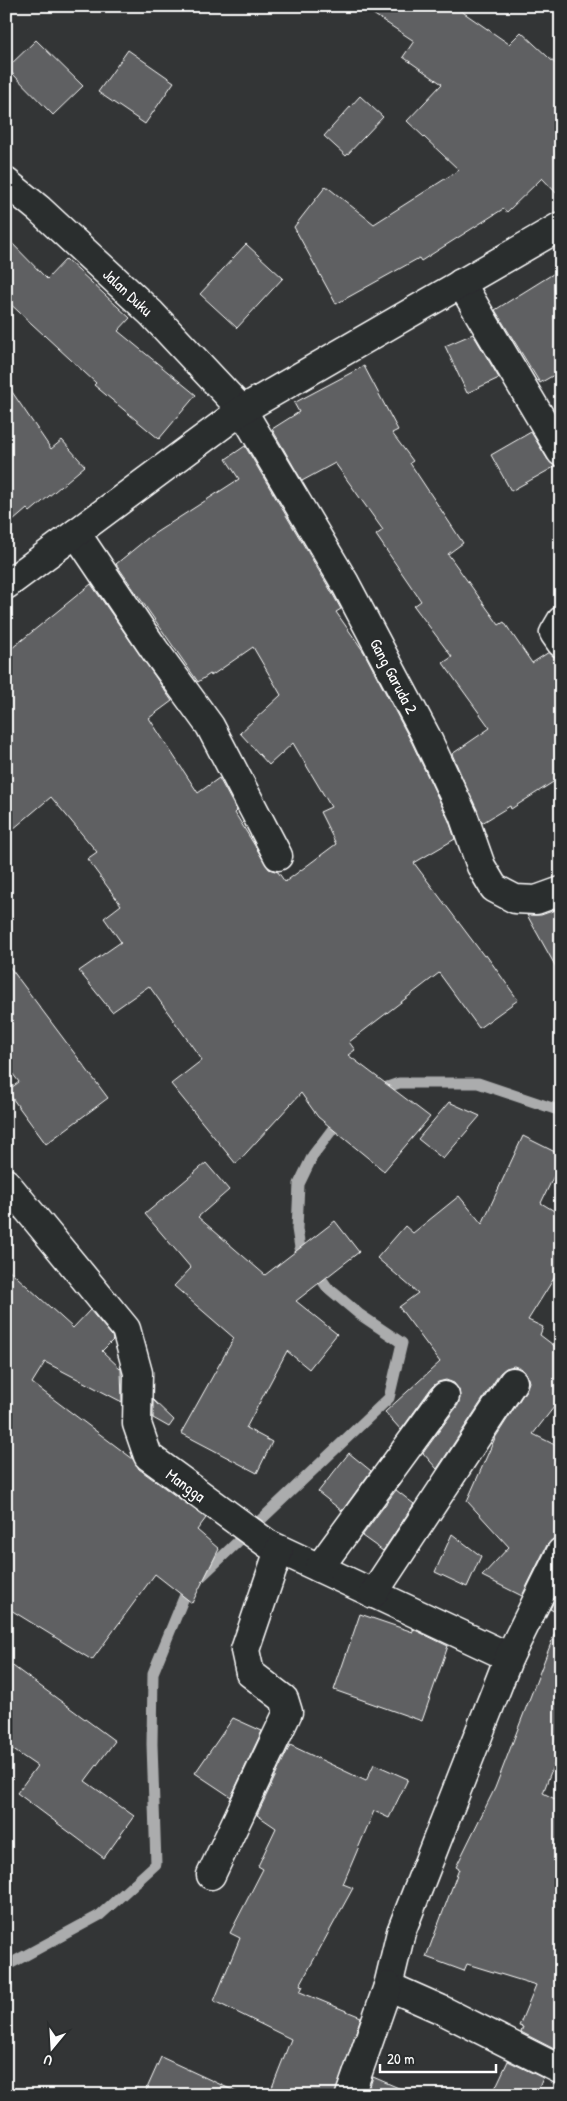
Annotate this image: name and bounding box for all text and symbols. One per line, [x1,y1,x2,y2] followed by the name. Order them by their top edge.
[98,263,158,321] street label: Jalan Duku
[365,635,423,718] street label: Gang Garuda 2
[162,1463,210,1507] street label: Mangga
[28,2024,78,2074] north arrow
[380,2041,496,2073] scale bar
[387,2048,414,2069] text: 20 m
[41,2051,54,2071] text: U

